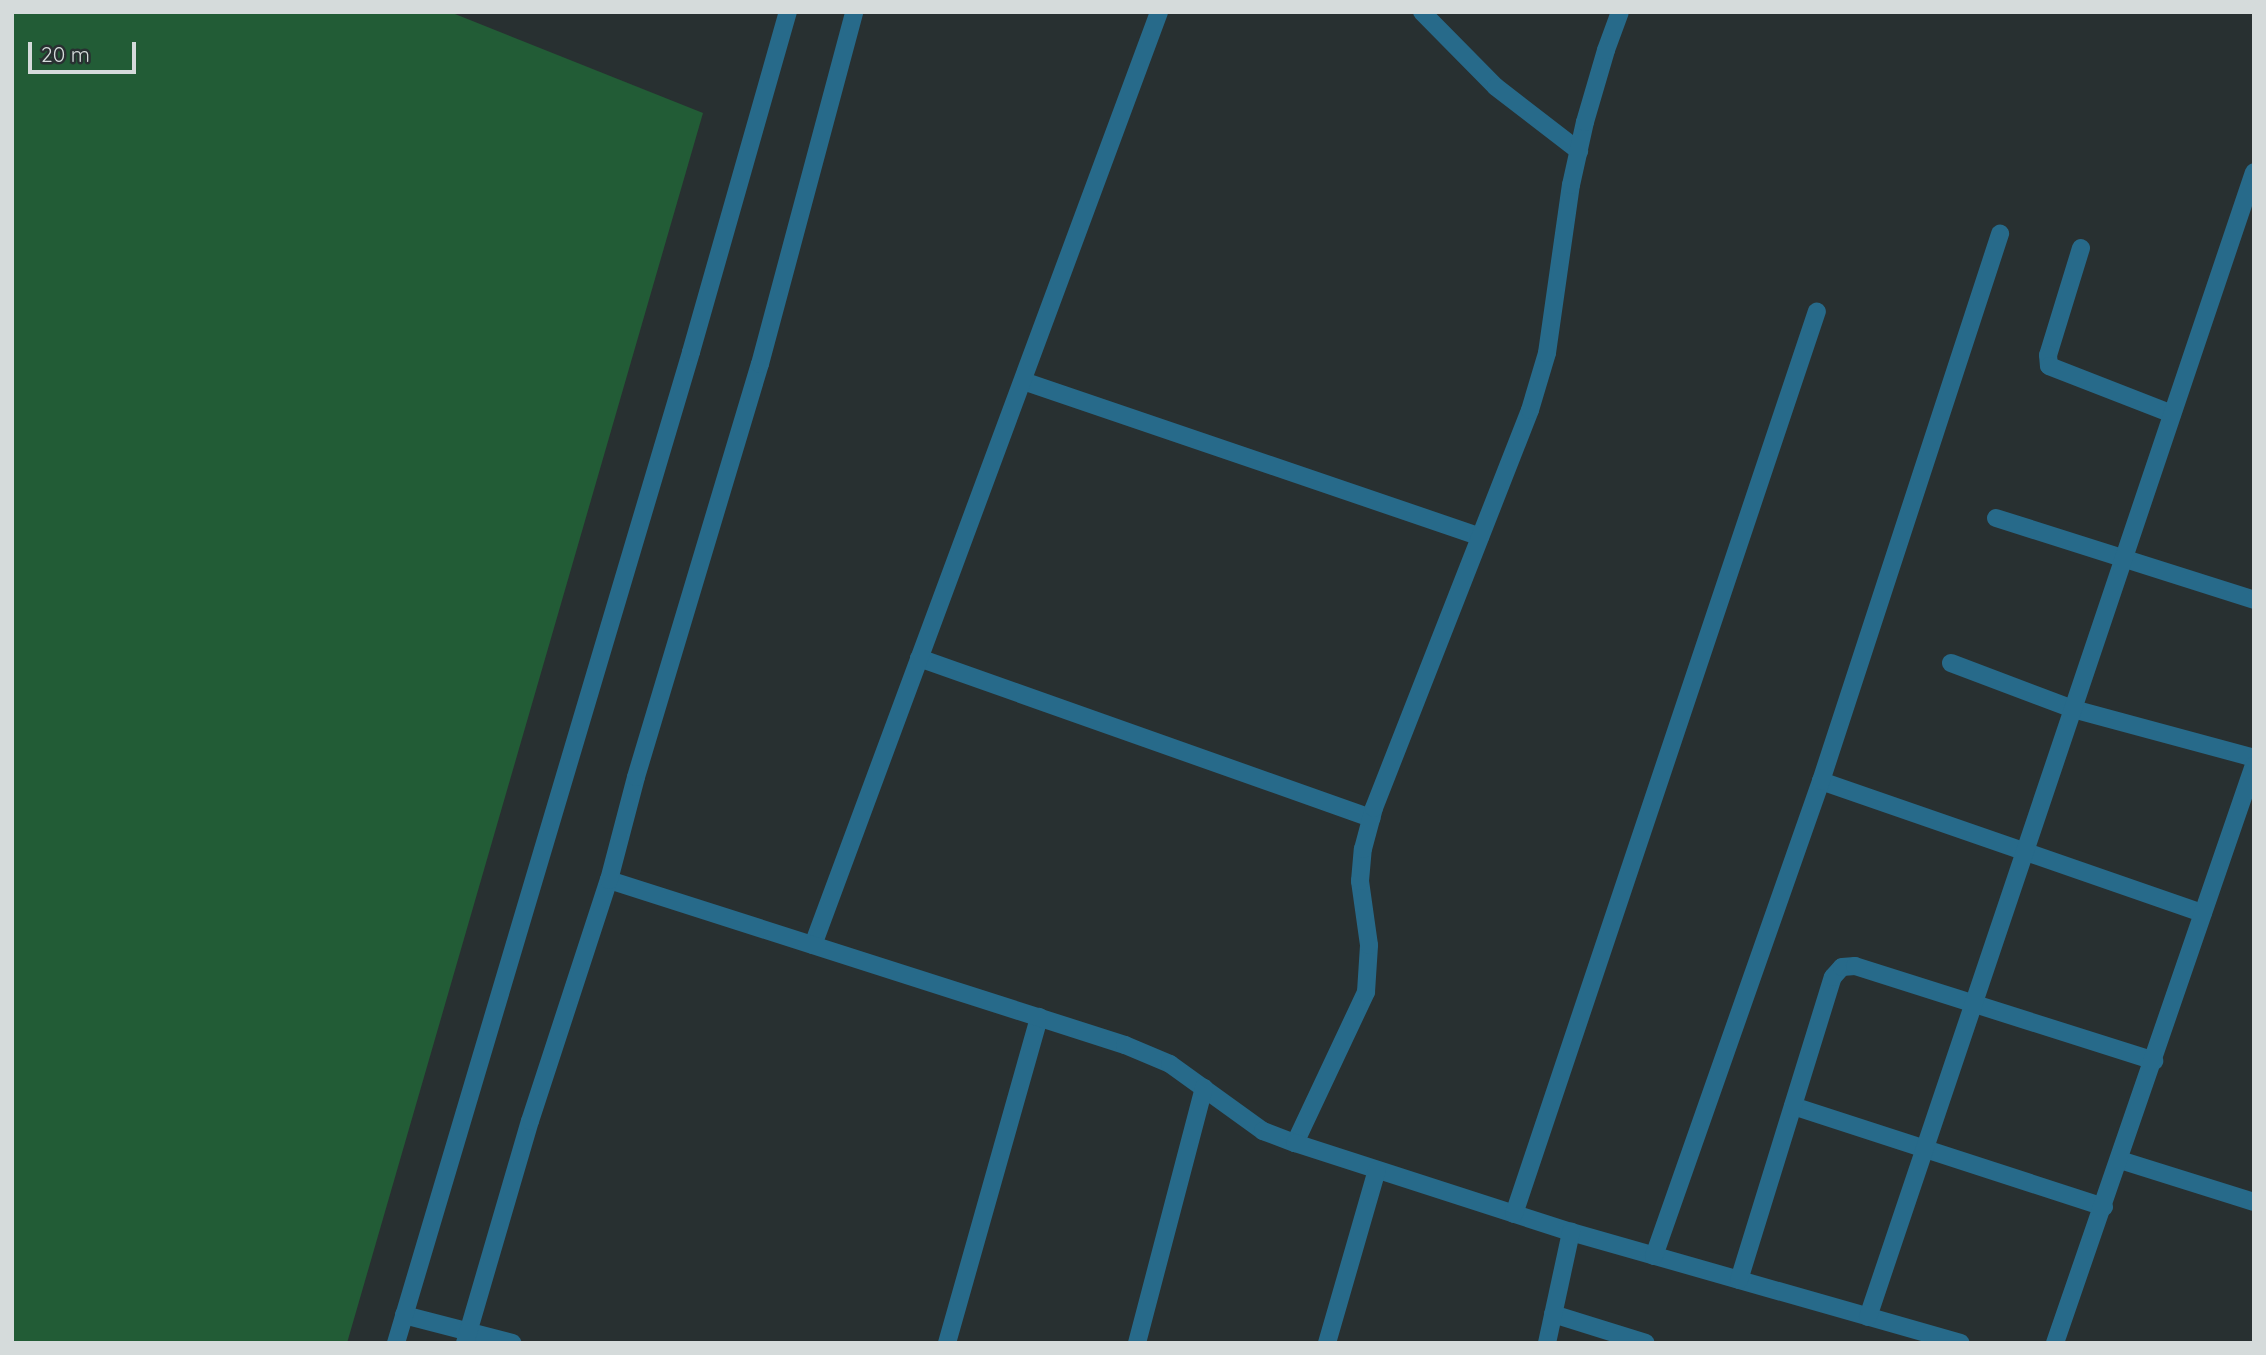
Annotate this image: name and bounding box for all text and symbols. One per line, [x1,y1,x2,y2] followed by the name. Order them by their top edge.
[32,28,140,72] scale bar
[41,41,90,67] text: 20 m

